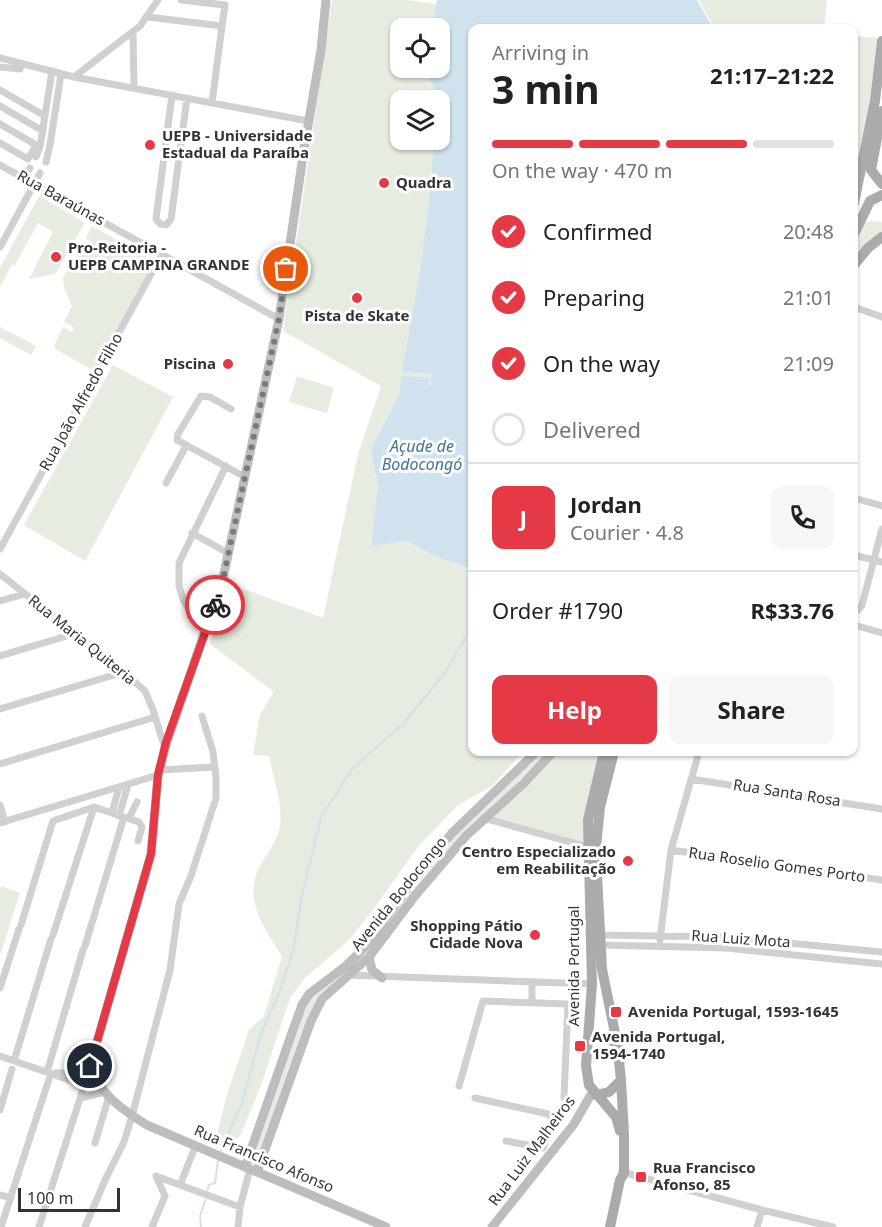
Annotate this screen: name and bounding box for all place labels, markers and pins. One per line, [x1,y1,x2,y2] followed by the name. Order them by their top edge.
[162,125,312,162] place label: UEPB - Universidade Estadual da Paraíba
[143,138,157,152] marker: UEPB - Universidade Estadual da Paraíba
[396,172,451,192] place label: Quadra
[377,176,391,190] marker: Quadra
[68,237,249,274] place label: Pro-Reitoria - UEPB CAMPINA GRANDE
[260,243,311,294] pin
[49,250,63,264] marker: Pro-Reitoria - UEPB CAMPINA GRANDE
[350,291,364,305] marker: Pista de Skate
[304,305,410,325] place label: Pista de Skate
[164,353,216,373] place label: Piscina
[221,357,235,371] marker: Piscina
[462,841,616,878] place label: Centro Especializado em Reabilitação
[621,854,635,868] marker: Centro Especializado em Reabilitação
[410,915,523,952] place label: Shopping Pátio Cidade Nova
[528,928,542,942] marker: Shopping Pátio Cidade Nova
[628,1001,839,1021] place label: Avenida Portugal, 1593-1645
[609,1005,623,1019] marker: Avenida Portugal, 1593-1645
[592,1026,725,1063] place label: Avenida Portugal, 1594-1740
[573,1039,587,1053] marker: Avenida Portugal, 1594-1740
[64,1040,115,1091] pin
[653,1157,756,1194] place label: Rua Francisco Afonso, 85
[634,1170,648,1184] marker: Rua Francisco Afonso, 85

